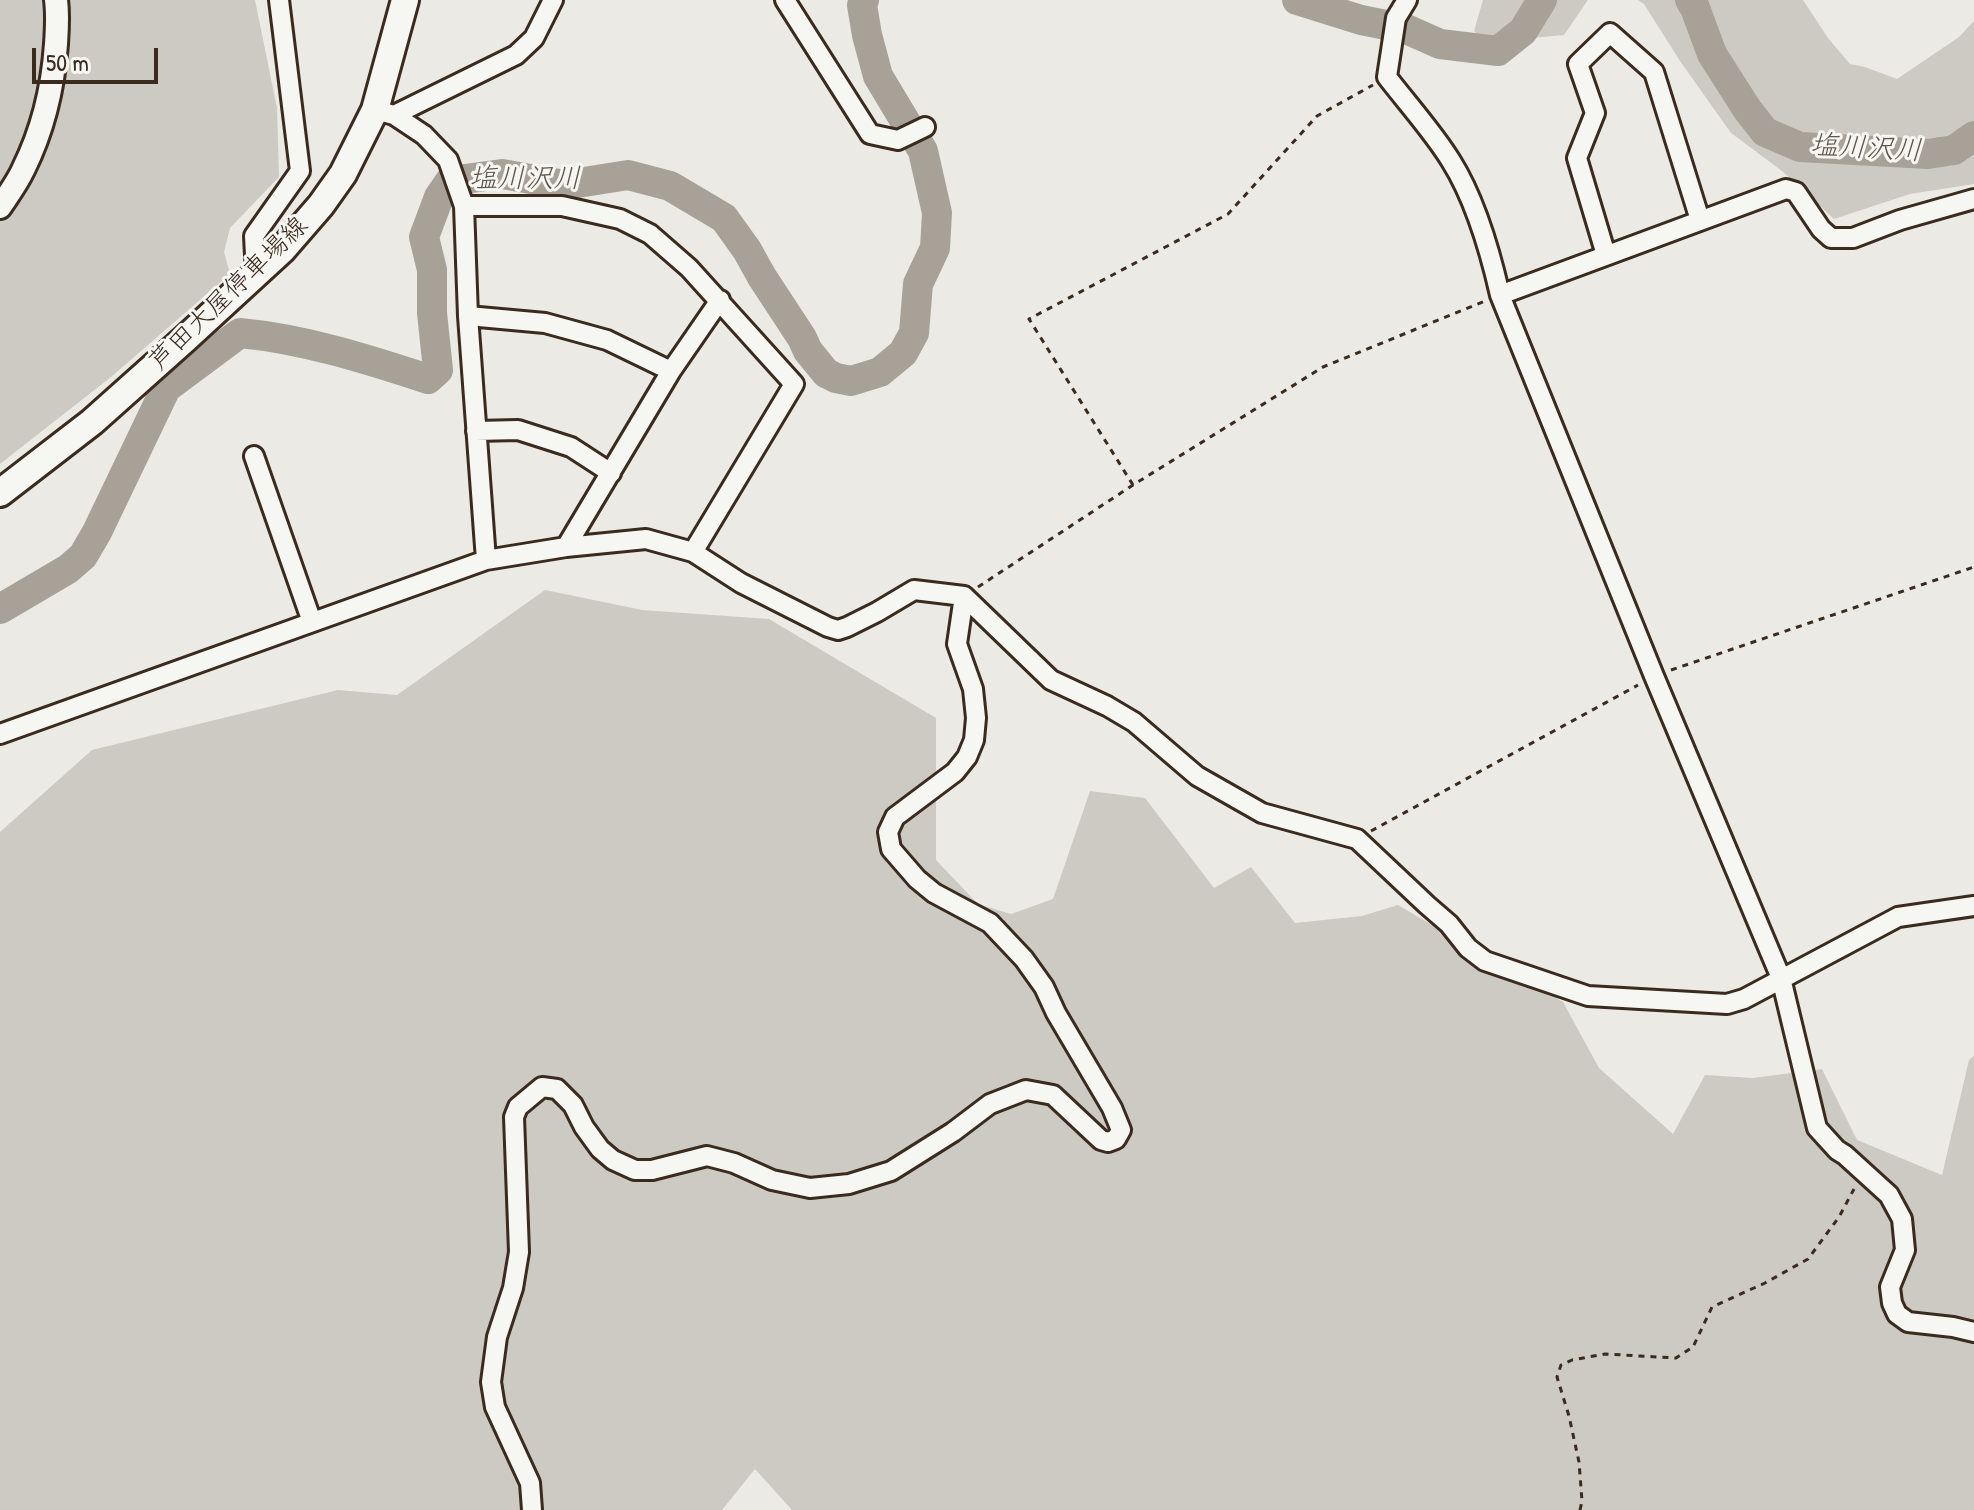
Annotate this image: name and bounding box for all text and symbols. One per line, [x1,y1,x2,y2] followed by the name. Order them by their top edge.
[36,32,162,82] scale bar
[46,46,89,78] text: 50 m
[1809,129,1923,169] water label: 塩川沢川
[469,163,581,197] water label: 塩川沢川
[143,211,315,377] street label: 芦田大屋停車場線

